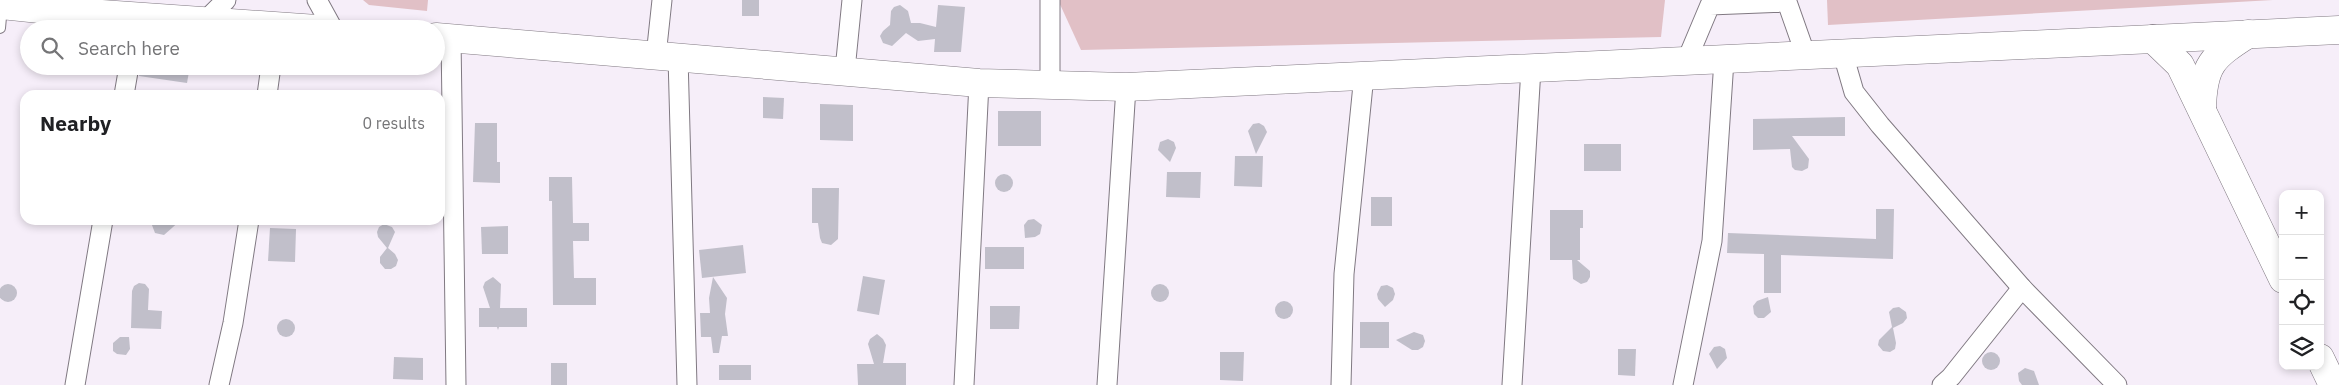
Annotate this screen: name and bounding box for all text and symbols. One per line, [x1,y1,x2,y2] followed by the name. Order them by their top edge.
[20,20,445,75] search box
[38,34,66,62] icon: search
[78,36,180,60] text: Search here
[40,109,111,137] text: Nearby
[362,113,425,133] text: 0 results
[2279,190,2324,370] map controls
[2279,190,2324,235] button: +
[2279,235,2324,280] button: −
[2279,280,2324,325] button: locate
[2279,325,2324,370] button: layers

